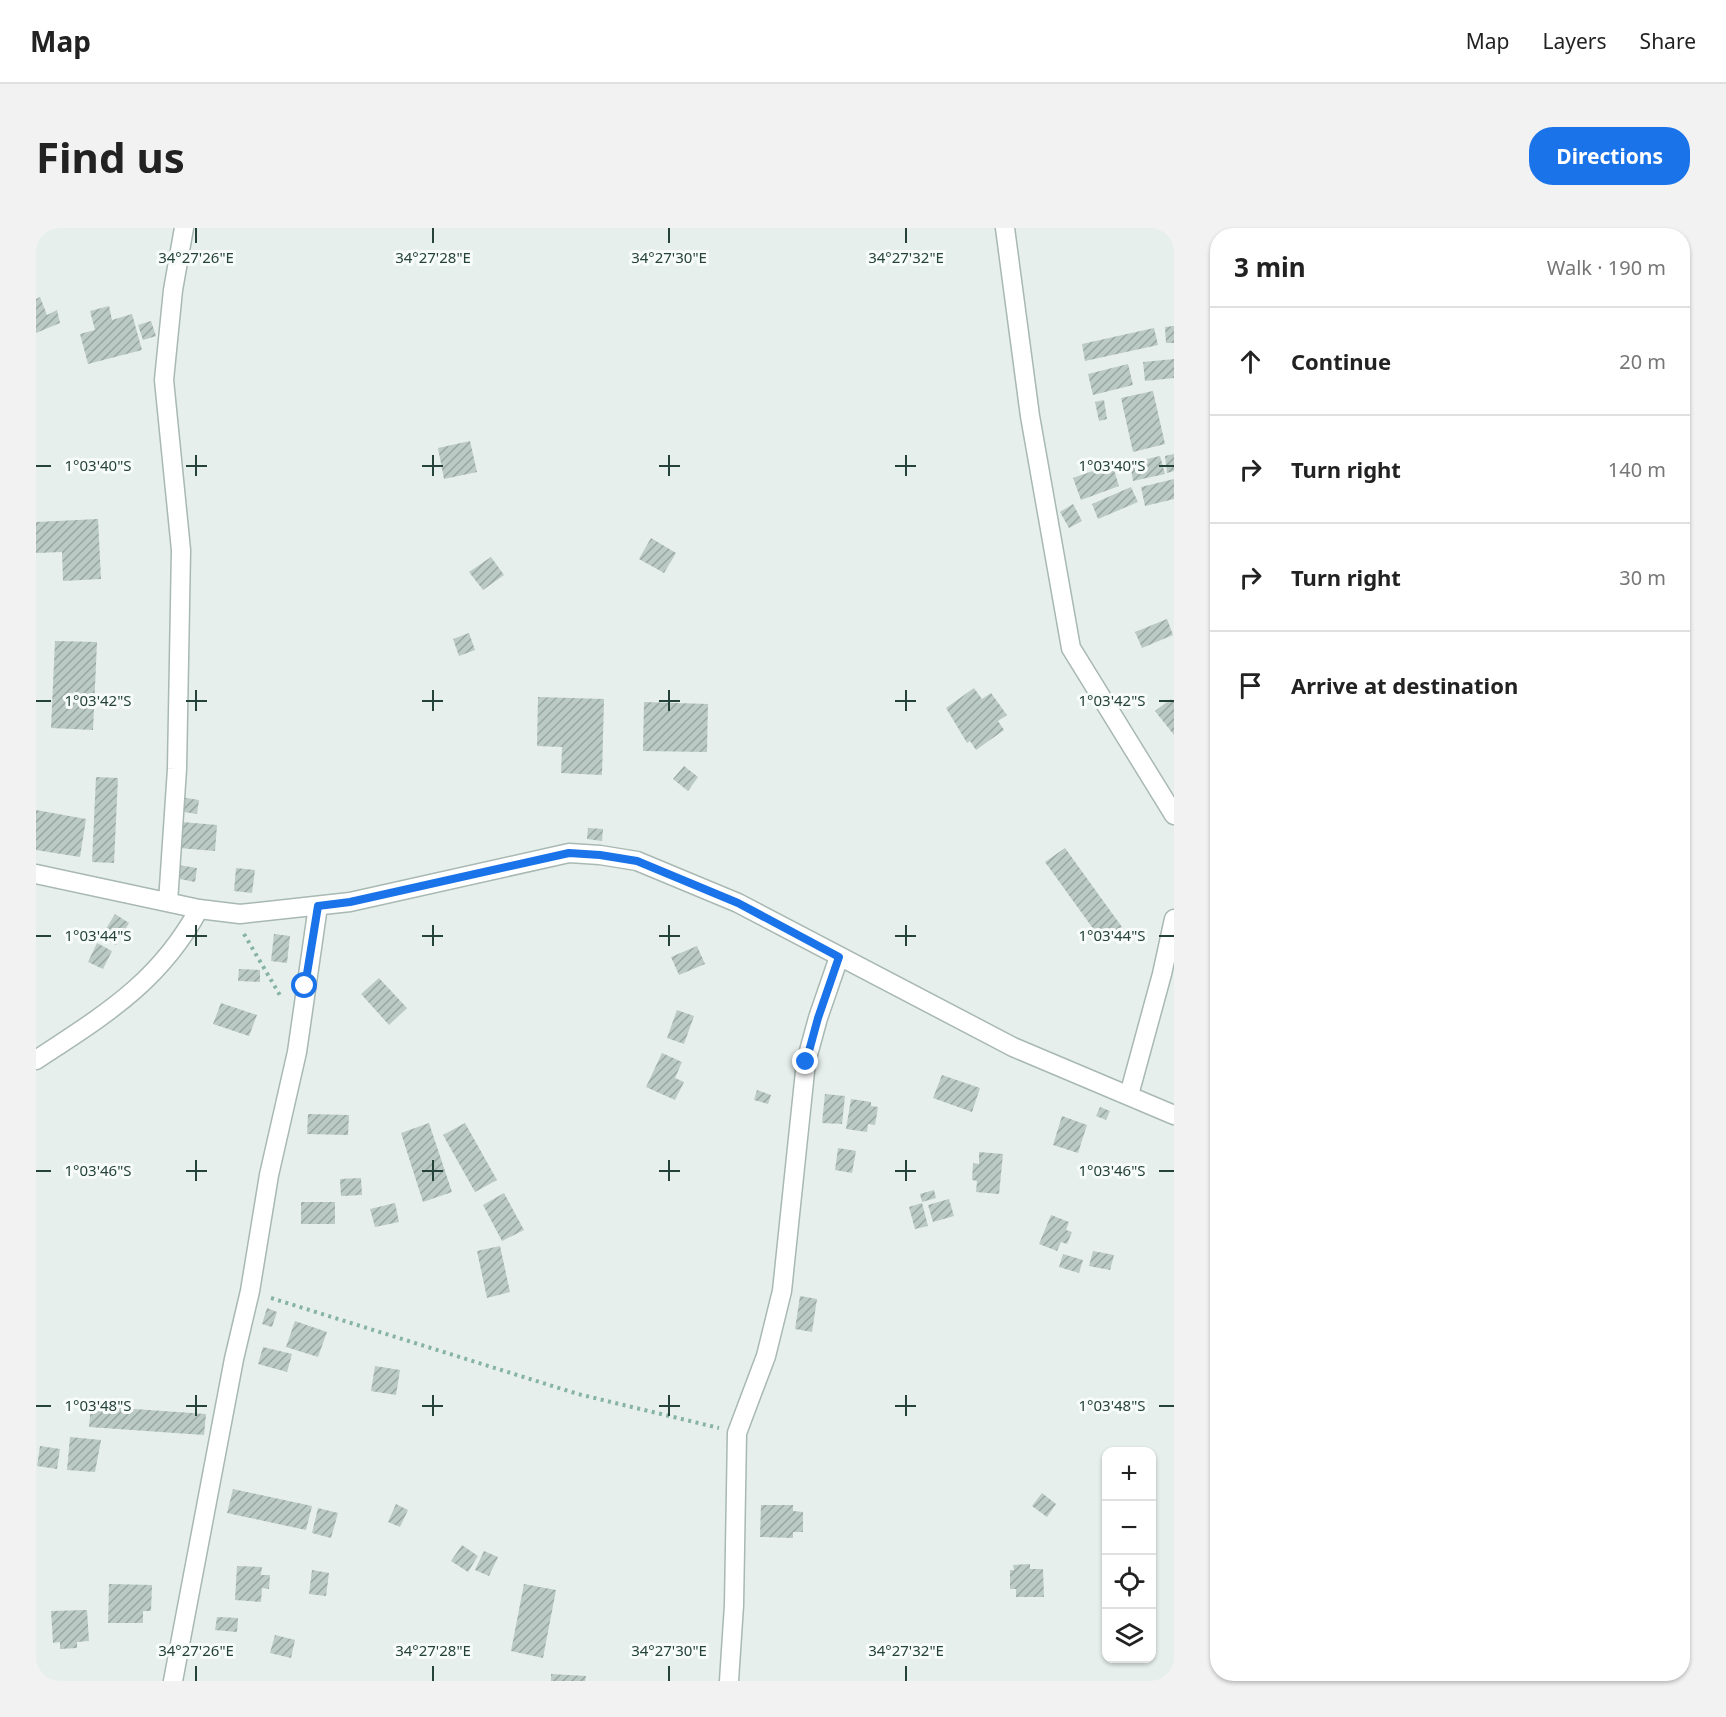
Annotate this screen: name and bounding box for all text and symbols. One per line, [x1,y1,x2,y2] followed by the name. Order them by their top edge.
[30,22,91,60] text: Map
[1466,27,1510,55] text: Map
[1543,27,1607,55] text: Layers
[1640,27,1696,55] text: Share
[1529,127,1690,185] button: Directions
[36,128,185,185] text: Find us
[158,247,234,267] text: 34°27'26"E
[395,247,471,267] text: 34°27'28"E
[631,247,707,267] text: 34°27'30"E
[868,247,944,267] text: 34°27'32"E
[1234,249,1306,285] text: 3 min
[1547,254,1666,281] text: Walk · 190 m
[1234,345,1267,378] icon: ahead
[1291,346,1391,376] text: Continue
[1619,348,1666,375] text: 20 m
[1234,453,1267,486] icon: right
[1291,454,1401,484] text: Turn right
[64,455,132,475] text: 1°03'40"S
[1078,455,1146,475] text: 1°03'40"S
[1608,456,1666,483] text: 140 m
[1234,561,1267,594] icon: right
[1291,562,1401,592] text: Turn right
[1619,564,1666,591] text: 30 m
[1234,669,1267,702] icon: arrive
[1291,670,1518,700] text: Arrive at destination
[64,690,132,710] text: 1°03'42"S
[1078,690,1146,710] text: 1°03'42"S
[64,925,132,945] text: 1°03'44"S
[1078,925,1146,945] text: 1°03'44"S
[291,972,317,998] route start
[792,1048,818,1074] route end
[64,1160,132,1180] text: 1°03'46"S
[1078,1160,1146,1180] text: 1°03'46"S
[64,1395,132,1415] text: 1°03'48"S
[1078,1395,1146,1415] text: 1°03'48"S
[1102,1447,1156,1663] map controls
[1102,1447,1156,1501] button: +
[1102,1501,1156,1555] button: −
[1102,1555,1156,1609] button: locate
[1102,1609,1156,1663] button: layers
[158,1640,234,1660] text: 34°27'26"E
[395,1640,471,1660] text: 34°27'28"E
[631,1640,707,1660] text: 34°27'30"E
[868,1640,944,1660] text: 34°27'32"E

